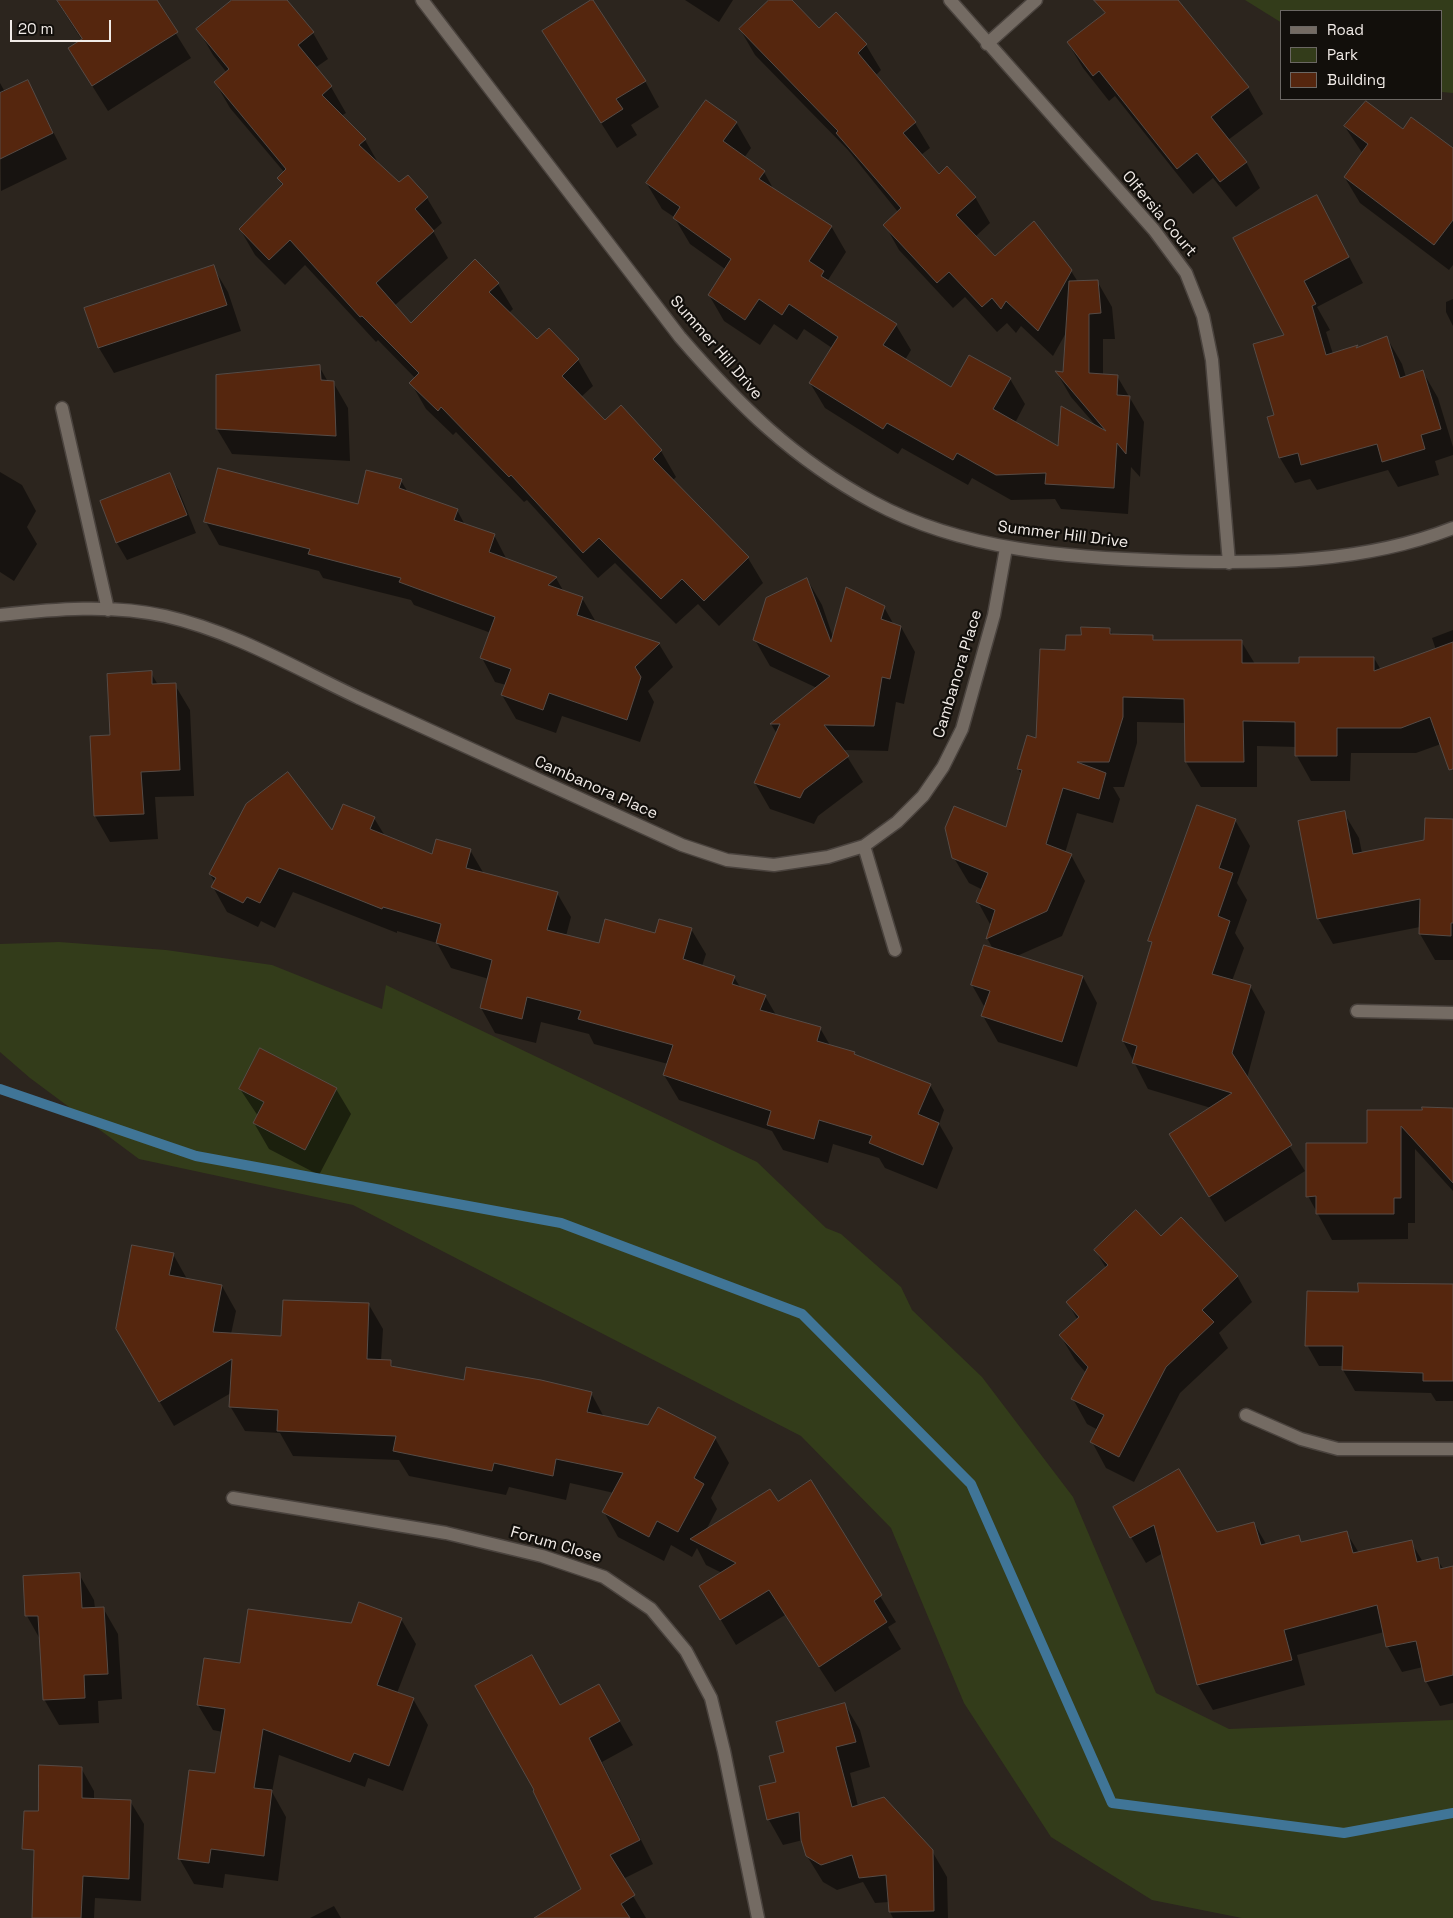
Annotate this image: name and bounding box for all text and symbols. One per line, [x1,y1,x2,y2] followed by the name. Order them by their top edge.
[12,10,114,42] scale bar
[1280,10,1443,100] legend
[18,19,53,38] text: 20 m
[1327,20,1364,39] text: Road
[1327,45,1358,64] text: Park
[1327,70,1386,89] text: Building
[1118,167,1200,261] street label: Olfersia Court
[666,292,766,404] street label: Summer Hill Drive
[997,517,1129,553] street label: Summer Hill Drive
[929,608,987,740] street label: Cambanora Place
[531,752,661,824] street label: Cambanora Place
[508,1523,604,1567] street label: Forum Close

